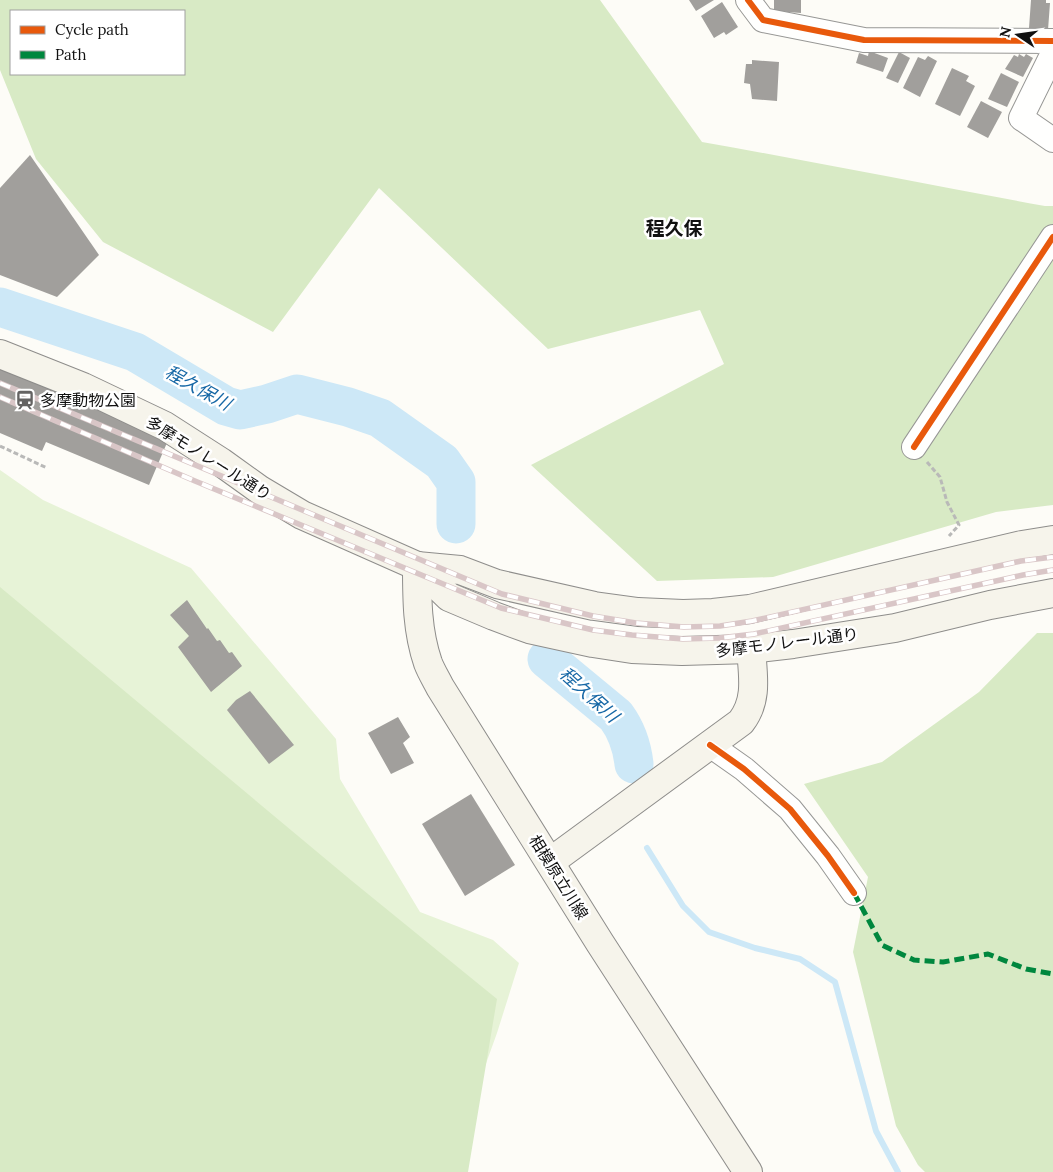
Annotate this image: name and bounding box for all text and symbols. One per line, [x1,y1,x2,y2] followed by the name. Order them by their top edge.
[10,10,185,75] legend
[993,10,1043,60] north arrow
[55,20,129,39] text: Cycle path
[995,25,1015,39] text: N
[55,45,86,64] text: Path
[645,216,703,240] district label: 程久保
[161,360,237,416] water label: 程久保川
[14,389,36,411] station icon: 多摩動物公園
[40,390,136,410] place label: 多摩動物公園
[143,411,275,505] street label: 多摩モノレール通り
[714,623,860,661] street label: 多摩モノレール通り
[555,662,625,729] water label: 程久保川
[525,831,593,923] street label: 相模原立川線

